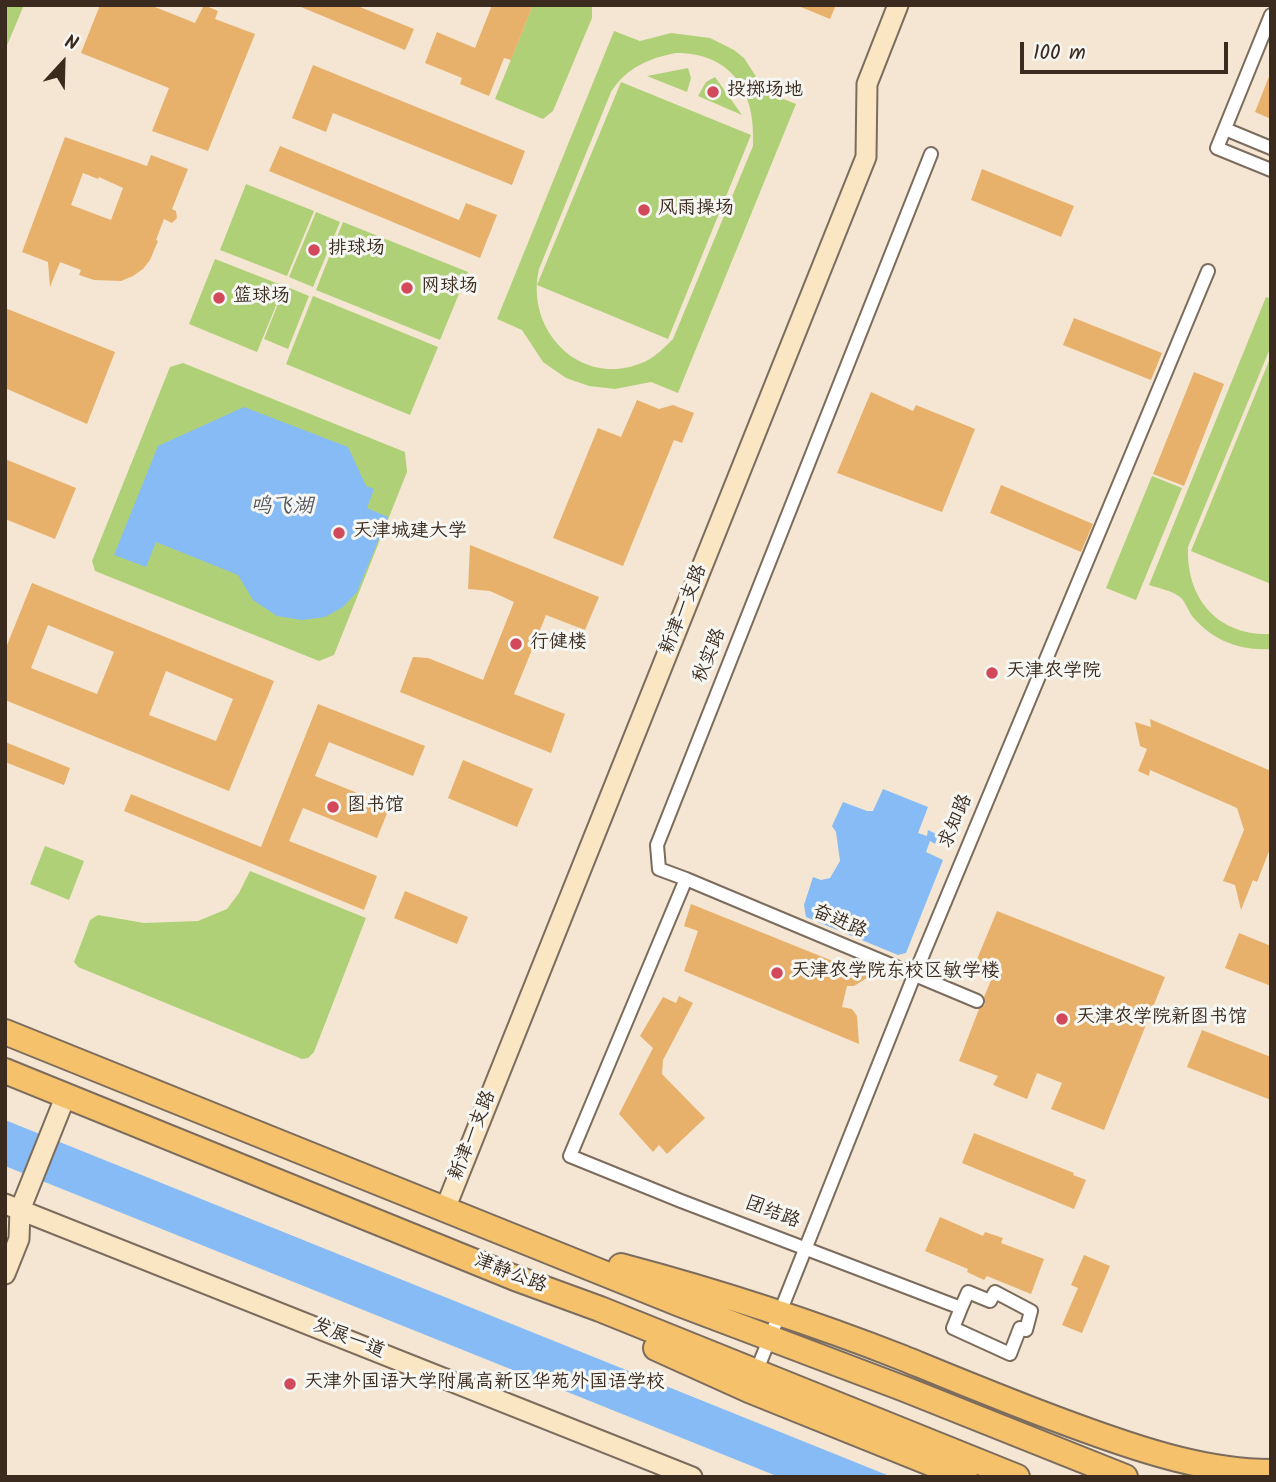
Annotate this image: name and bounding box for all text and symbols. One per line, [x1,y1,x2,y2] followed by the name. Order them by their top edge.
[60,27,82,60] text: N
[28,28,98,98] north arrow
[1024,28,1232,72] scale bar
[1033,37,1086,70] text: 100 m
[727,81,803,103] place label: 投掷场地
[705,84,721,100] marker: 投掷场地
[658,199,734,221] place label: 风雨操场
[636,202,652,218] marker: 风雨操场
[328,239,385,261] place label: 排球场
[306,242,322,258] marker: 排球场
[421,277,478,299] place label: 网球场
[399,280,415,296] marker: 网球场
[233,287,290,309] place label: 篮球场
[211,290,227,306] marker: 篮球场
[251,495,313,521] water label: 鸣飞湖
[353,522,467,544] place label: 天津城建大学
[331,525,347,541] marker: 天津城建大学
[657,562,713,658] street label: 新津一支路
[690,625,732,687] street label: 秋实路
[530,633,587,655] place label: 行健楼
[508,636,524,652] marker: 行健楼
[1006,662,1101,684] place label: 天津农学院
[984,665,1000,681] marker: 天津农学院
[935,791,979,853] street label: 求知路
[347,796,404,818] place label: 图书馆
[325,799,341,815] marker: 图书馆
[808,901,870,945] street label: 奋进路
[791,962,1000,984] place label: 天津农学院东校区敏学楼
[769,965,785,981] marker: 天津农学院东校区敏学楼
[1076,1008,1247,1030] place label: 天津农学院新图书馆
[1054,1011,1070,1027] marker: 天津农学院新图书馆
[446,1088,502,1184] street label: 新津一支路
[741,1193,803,1235] street label: 团结路
[470,1251,550,1299] street label: 津静公路
[308,1315,388,1365] street label: 发展一道
[304,1373,665,1395] place label: 天津外国语大学附属高新区华苑外国语学校
[282,1376,298,1392] marker: 天津外国语大学附属高新区华苑外国语学校

